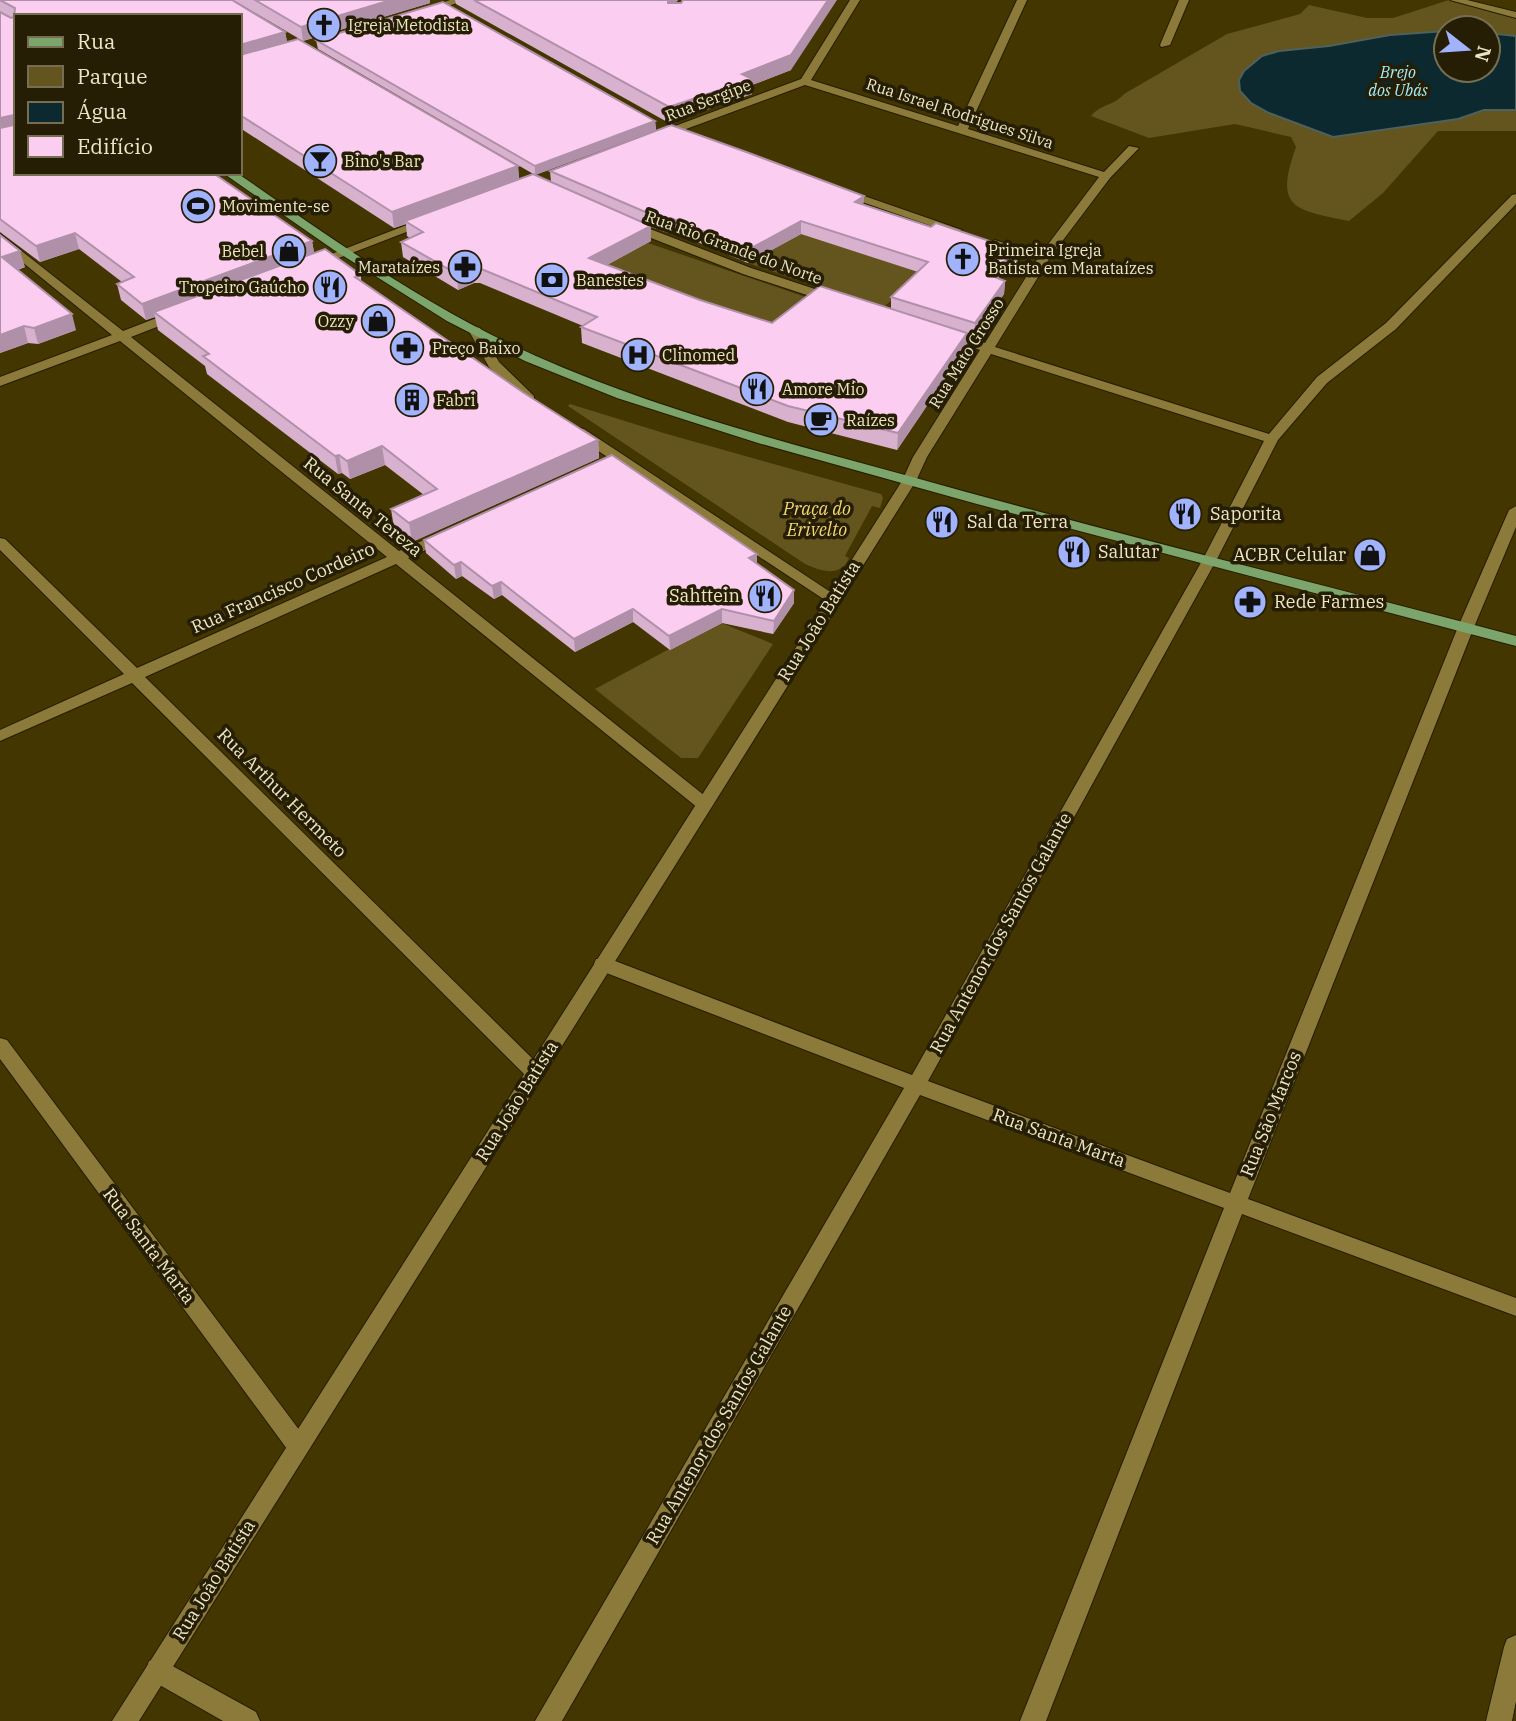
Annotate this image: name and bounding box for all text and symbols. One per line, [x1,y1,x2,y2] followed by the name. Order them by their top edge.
[305,6,343,44] church icon: Igreja Metodista
[14,14,242,175] legend
[1432,14,1502,84] north arrow
[348,15,470,35] place label: Igreja Metodista
[77,27,115,55] text: Rua
[1470,43,1497,65] text: N
[77,62,147,90] text: Parque
[1368,62,1428,100] water label: Brejo dos Ubás
[864,73,1056,153] street label: Rua Israel Rodrigues Silva
[662,74,754,126] street label: Rua Sergipe
[77,97,127,125] text: Água
[77,132,153,160] text: Edifício
[301,142,339,180] bar icon: Bino's Bar
[344,151,421,171] place label: Bino's Bar
[179,187,217,225] sports icon: Movimente-se
[222,196,330,216] place label: Movimente-se
[643,206,825,288] street label: Rua Rio Grande do Norte
[270,232,308,270] shop icon: Bebel
[944,240,982,278] church icon: Primeira Igreja Batista em Marataízes
[988,240,1153,278] place label: Primeira Igreja Batista em Marataízes
[222,241,264,261] place label: Bebel
[446,248,484,286] pharmacy icon: Marataízes
[358,257,440,277] place label: Marataízes
[533,261,571,299] bank icon: Banestes
[311,268,349,306] restaurant icon: Tropeiro Gaúcho
[576,270,644,290] place label: Banestes
[179,277,306,297] place label: Tropeiro Gaúcho
[924,294,1008,412] street label: Rua Mato Grosso
[359,302,397,340] shop icon: Ozzy
[318,311,354,331] place label: Ozzy
[388,329,426,367] pharmacy icon: Preço Baixo
[619,336,657,374] hospital icon: Clinomed
[432,338,521,358] place label: Preço Baixo
[662,345,735,365] place label: Clinomed
[738,370,776,408] restaurant icon: Amore Mio
[782,379,865,399] place label: Amore Mio
[393,381,431,419] building icon: Fabri
[436,390,476,410] place label: Fabri
[802,401,840,439] cafe icon: Raízes
[846,410,895,430] place label: Raízes
[299,452,428,562] street label: Rua Santa Tereza
[1166,495,1204,533] restaurant icon: Saporita
[782,497,851,541] park label: Praça do Erivelto
[1210,502,1282,525] place label: Saporita
[923,503,961,541] restaurant icon: Sal da Terra
[967,510,1068,533] place label: Sal da Terra
[1055,533,1093,571] restaurant icon: Salutar
[1351,536,1389,574] shop icon: ACBR Celular
[187,537,378,638] street label: Rua Francisco Cordeiro
[1098,540,1159,563] place label: Salutar
[1233,543,1346,566] place label: ACBR Celular
[772,556,865,685] street label: Rua João Batista
[746,577,784,615] restaurant icon: Sahttein
[1231,583,1269,621] pharmacy icon: Rede Farmes
[669,584,740,607] place label: Sahttein
[1274,590,1384,613] place label: Rede Farmes
[213,723,352,862] street label: Rua Arthur Hermeto
[925,808,1077,1057] street label: Rua Antenor dos Santos Galante
[470,1036,563,1165] street label: Rua João Batista
[1235,1048,1306,1180] street label: Rua São Marcos
[990,1103,1129,1172] street label: Rua Santa Marta
[98,1183,201,1308] street label: Rua Santa Marta
[641,1301,797,1548] street label: Rua Antenor dos Santos Galante
[167,1515,260,1644] street label: Rua João Batista

